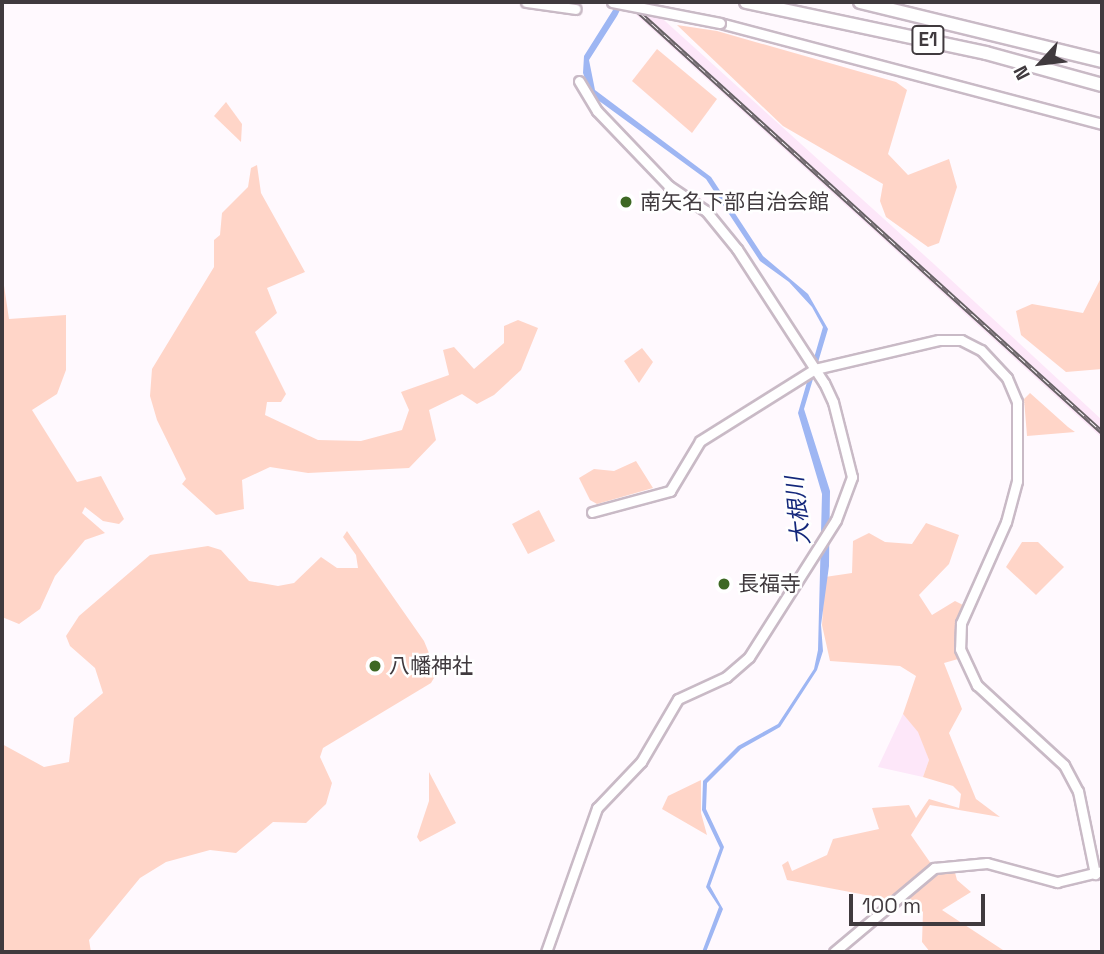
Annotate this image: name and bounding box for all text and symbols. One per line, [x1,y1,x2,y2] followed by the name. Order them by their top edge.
[911,24,946,56] road number: E1
[1006,28,1076,98] north arrow
[1008,61,1036,84] text: N
[640,189,829,215] place label: 南矢名下部自治会館
[618,194,634,210] marker: 南矢名下部自治会館
[781,475,815,547] water label: 大根川
[738,571,801,597] place label: 長福寺
[716,576,732,592] marker: 長福寺
[389,653,473,679] place label: 八幡神社
[367,658,383,674] marker: 八幡神社
[852,880,988,924] scale bar
[862,892,921,919] text: 100 m

